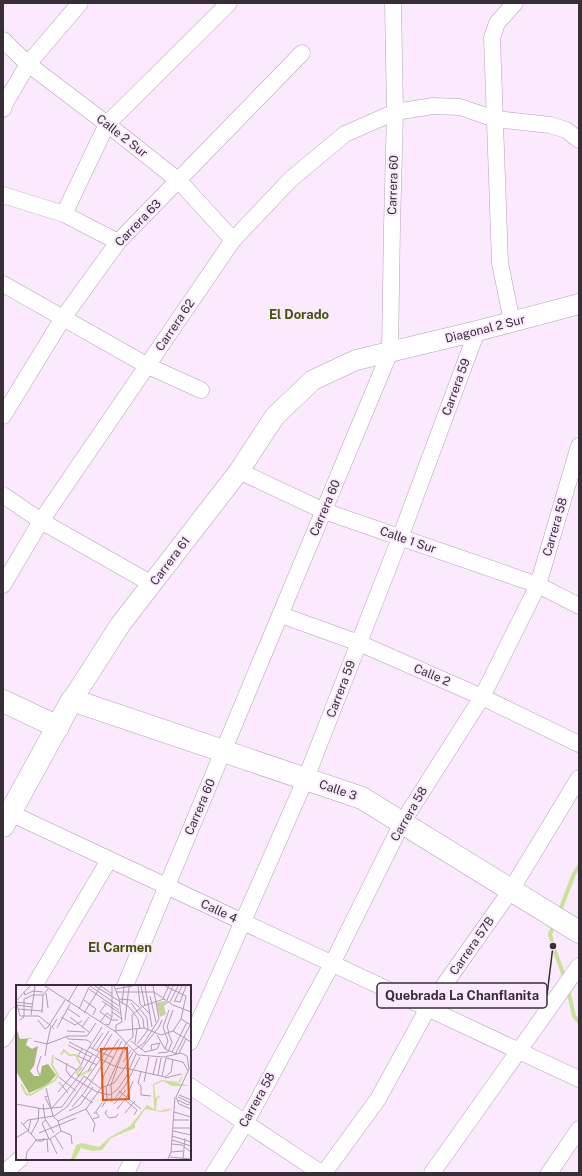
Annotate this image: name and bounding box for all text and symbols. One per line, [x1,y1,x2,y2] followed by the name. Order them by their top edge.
[94,112,151,161] street label: Calle 2 Sur
[385,155,401,215] street label: Carrera 60
[112,197,164,249] street label: Carrera 63
[153,296,197,354] street label: Carrera 62
[269,307,329,322] district label: El Dorado
[444,312,527,346] street label: Diagonal 2 Sur
[439,356,473,418] street label: Carrera 59
[307,478,343,538] street label: Carrera 60
[540,496,570,558] street label: Carrera 58
[378,524,438,556] street label: Calle 1 Sur
[147,534,193,588] street label: Carrera 61
[324,658,358,720] street label: Carrera 59
[412,661,452,689] street label: Calle 2
[182,777,218,837] street label: Carrera 60
[317,777,359,803] street label: Calle 3
[388,784,430,844] street label: Carrera 58
[198,896,240,926] street label: Calle 4
[447,914,497,978] street label: Carrera 57B
[88,940,152,955] district label: El Carmen
[377,983,547,1008] callout: Quebrada La Chanflanita
[16,985,191,1160] inset map
[385,988,539,1003] text: Quebrada La Chanflanita
[236,1070,278,1130] street label: Carrera 58

